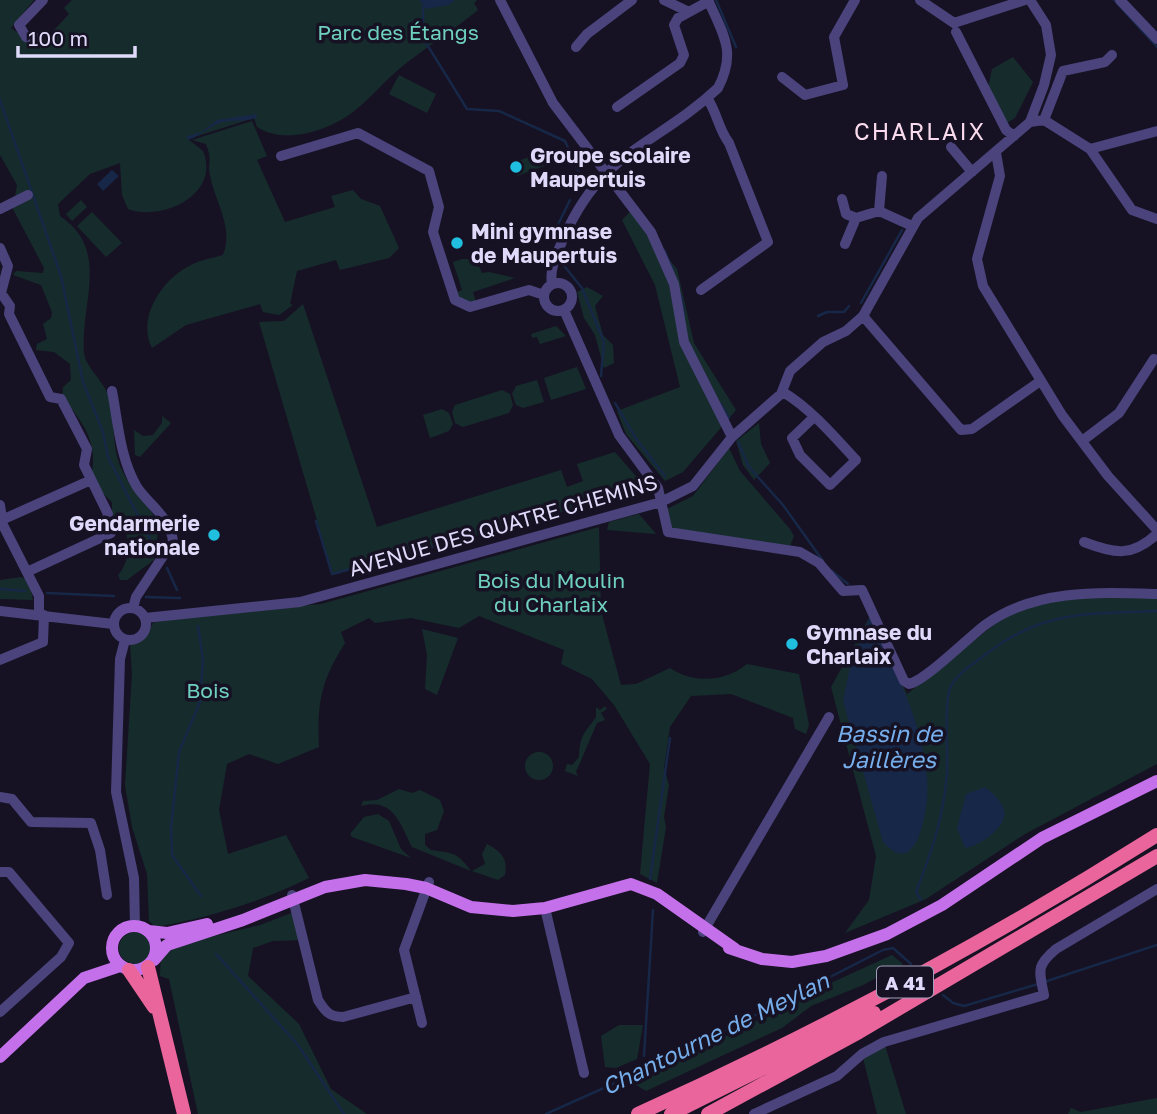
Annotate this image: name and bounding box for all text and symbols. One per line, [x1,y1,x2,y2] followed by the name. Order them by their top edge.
[18,14,135,58] scale bar
[317,19,479,45] park label: Parc des Étangs
[28,25,88,51] text: 100 m
[854,117,986,145] district label: CHARLAIX
[530,142,691,192] place label: Groupe scolaire Maupertuis
[508,159,524,175] marker: Groupe scolaire Maupertuis
[471,218,617,268] place label: Mini gymnase de Maupertuis
[449,235,465,251] marker: Mini gymnase de Maupertuis
[346,468,660,582] street label: AVENUE DES QUATRE CHEMINS
[69,510,200,560] place label: Gendarmerie nationale
[206,527,222,543] marker: Gendarmerie nationale
[477,567,625,617] park label: Bois du Moulin du Charlaix
[806,619,932,669] place label: Gymnase du Charlaix
[784,636,800,652] marker: Gymnase du Charlaix
[186,677,230,703] park label: Bois
[836,719,944,773] water label: Bassin de Jaillères
[597,965,834,1100] water label: Chantourne de Meylan
[877,966,933,998] road number: A 41

